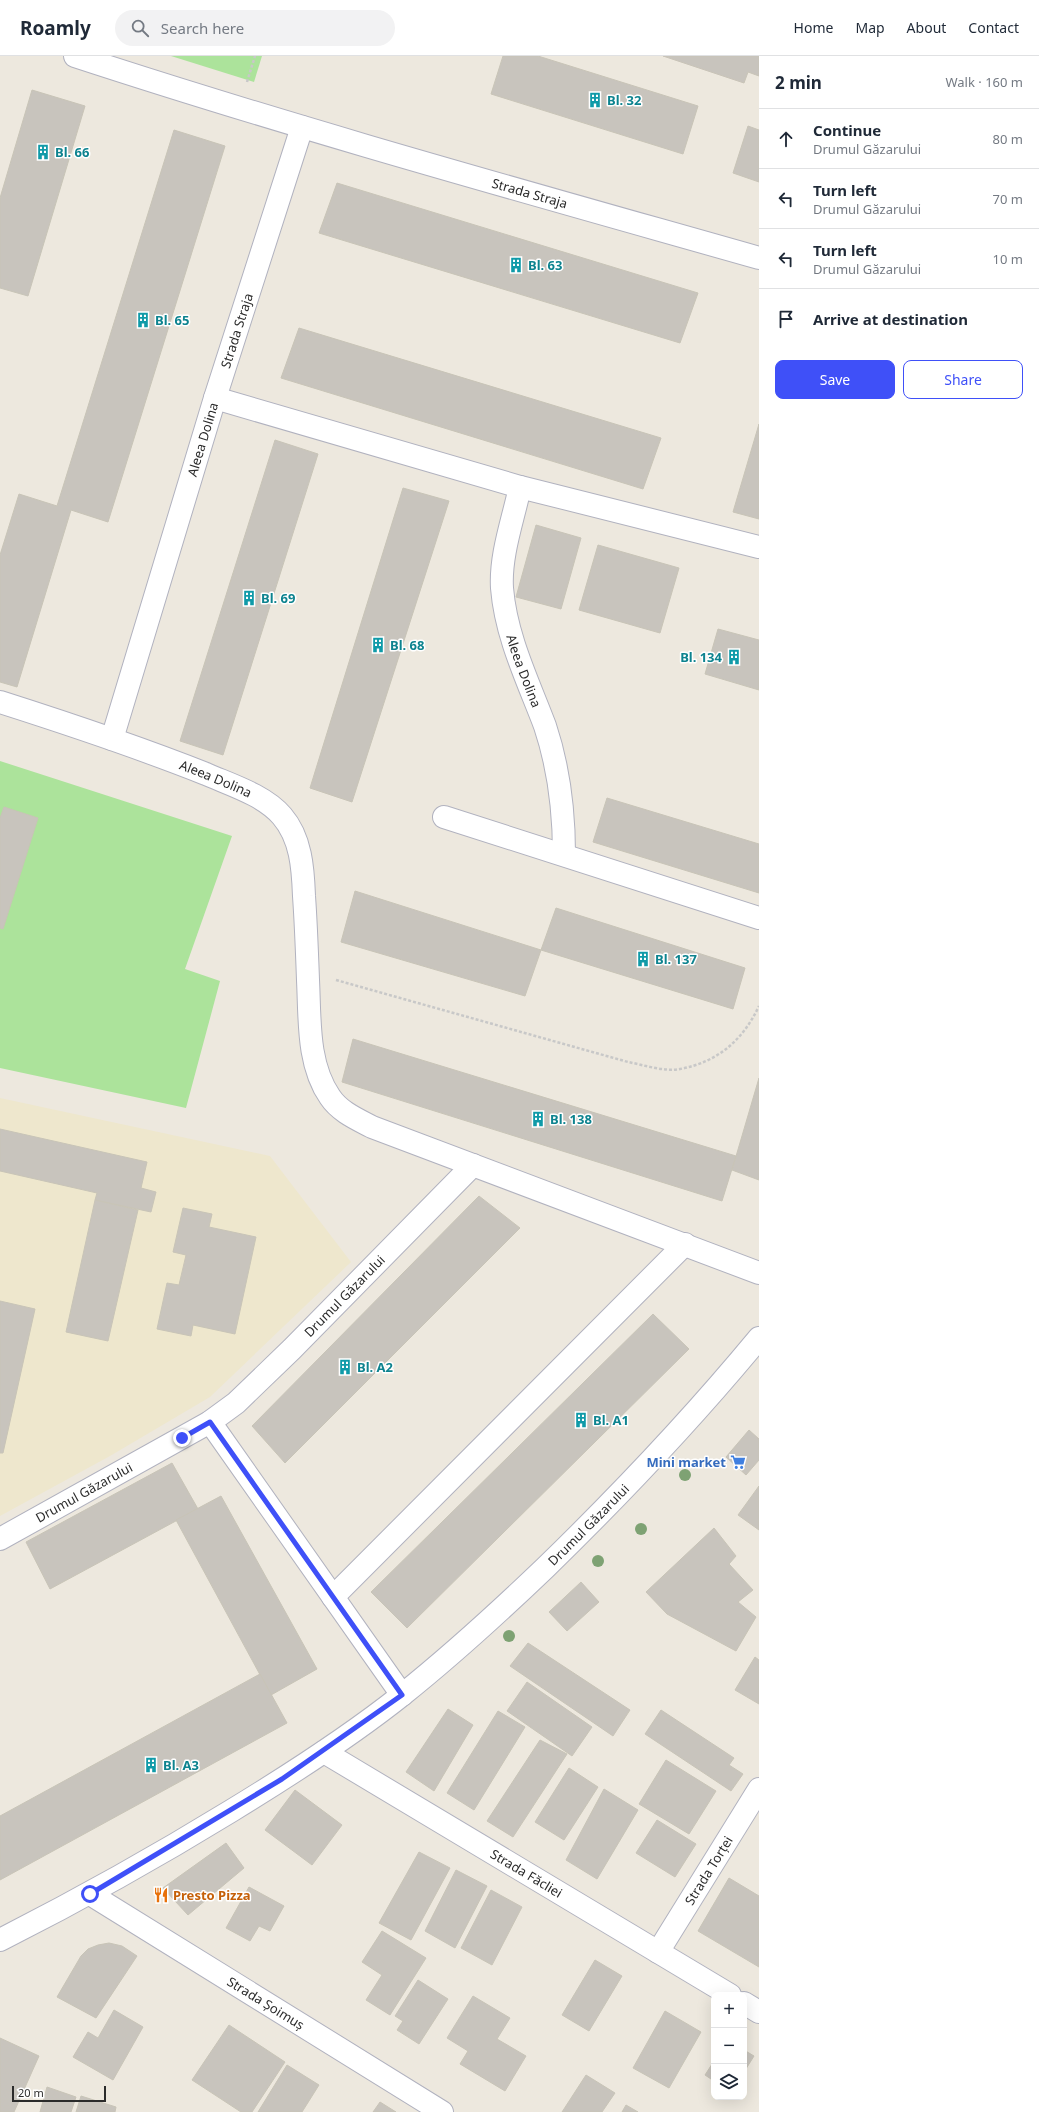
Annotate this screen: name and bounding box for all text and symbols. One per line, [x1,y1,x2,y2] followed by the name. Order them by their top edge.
[115,10,395,46] search box
[20,15,91,41] text: Roamly
[129,17,151,39] icon: search
[161,18,244,38] text: Search here
[794,18,833,37] text: Home
[855,18,885,37] text: Map
[907,18,946,37] text: About
[968,18,1019,37] text: Contact
[775,71,822,94] text: 2 min
[945,73,1023,91] text: Walk · 160 m
[586,91,604,109] building icon: Bl. 32
[607,91,641,109] place label: Bl. 32
[813,120,881,140] text: Continue
[775,128,797,150] icon: ahead
[993,130,1023,148] text: 80 m
[813,140,921,158] text: Drumul Găzarului
[34,143,52,161] building icon: Bl. 66
[55,143,89,161] place label: Bl. 66
[490,174,570,212] street label: Strada Straja
[813,180,877,200] text: Turn left
[775,188,797,210] icon: left
[993,190,1023,208] text: 70 m
[813,200,921,218] text: Drumul Găzarului
[813,240,877,260] text: Turn left
[775,248,797,270] icon: left
[993,250,1023,268] text: 10 m
[507,256,525,274] building icon: Bl. 63
[528,256,562,274] place label: Bl. 63
[813,260,921,278] text: Drumul Găzarului
[216,291,257,370] street label: Strada Straja
[775,308,797,330] icon: arrive
[813,309,968,329] text: Arrive at destination
[134,311,152,329] building icon: Bl. 65
[155,311,189,329] place label: Bl. 65
[775,360,895,399] button: Save
[903,360,1023,399] button: Share
[183,400,222,479] street label: Aleea Dolina
[240,589,258,607] building icon: Bl. 69
[261,589,295,607] place label: Bl. 69
[502,632,546,710] street label: Aleea Dolina
[369,636,387,654] building icon: Bl. 68
[390,636,424,654] place label: Bl. 68
[680,648,723,666] place label: Bl. 134
[725,648,743,666] building icon: Bl. 134
[177,756,255,801] street label: Aleea Dolina
[634,950,652,968] building icon: Bl. 137
[655,950,697,968] place label: Bl. 137
[529,1110,547,1128] building icon: Bl. 138
[550,1110,592,1128] place label: Bl. 138
[300,1251,389,1341] street label: Drumul Găzarului
[336,1358,354,1376] building icon: Bl. A2
[357,1358,393,1376] place label: Bl. A2
[572,1411,590,1429] building icon: Bl. A1
[593,1411,629,1429] place label: Bl. A1
[173,1429,191,1447] route end
[646,1453,726,1471] place label: Mini market
[729,1453,747,1471] supermarket icon: Mini market
[32,1458,136,1526] street label: Drumul Găzarului
[544,1480,633,1569] street label: Drumul Găzarului
[142,1756,160,1774] building icon: Bl. A3
[163,1756,199,1774] place label: Bl. A3
[680,1833,737,1908] street label: Strada Torței
[487,1845,566,1902] street label: Strada Făcliei
[81,1885,99,1903] route start
[152,1886,170,1904] restaurant icon: Presto Pizza
[173,1886,251,1904] place label: Presto Pizza
[224,1972,308,2034] street label: Strada Șoimuș
[711,1992,747,2100] map controls
[711,1992,747,2028] button: +
[711,2028,747,2064] button: −
[711,2064,747,2100] button: layers
[12,2084,106,2103] scale bar
[18,2085,44,2100] text: 20 m

